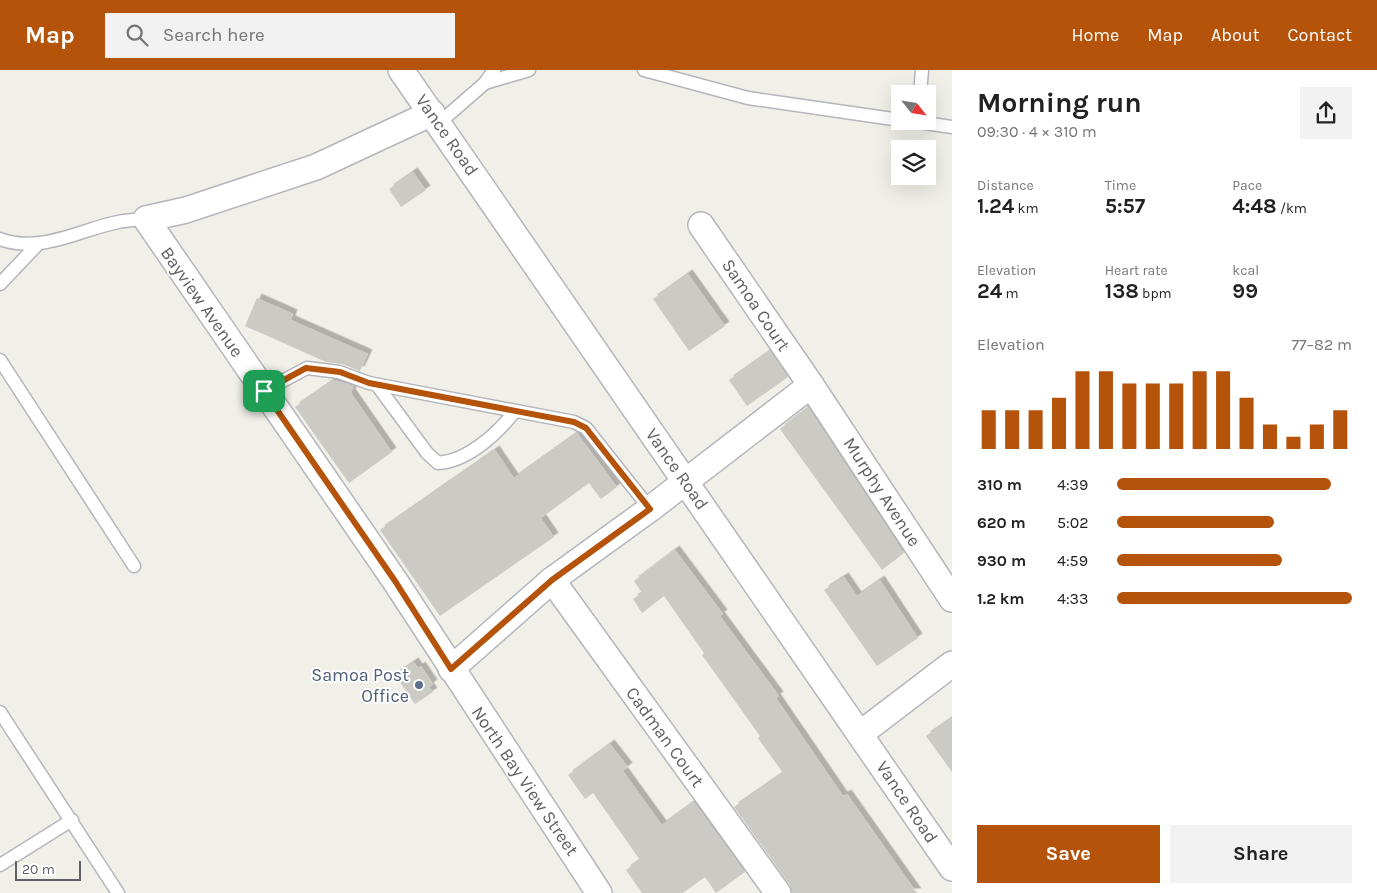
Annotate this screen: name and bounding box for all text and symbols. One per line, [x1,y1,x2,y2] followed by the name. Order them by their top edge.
[105,13,455,58] search box
[25,21,75,49] text: Map
[123,21,151,49] icon: search
[163,24,265,46] text: Search here
[1071,24,1119,46] text: Home
[1147,24,1183,46] text: Map
[1211,24,1260,46] text: About
[1288,24,1352,46] text: Contact
[891,85,936,130] north arrow
[891,85,936,185] map controls
[977,86,1142,119] text: Morning run
[1300,87,1352,139] button: share
[411,90,483,180] street label: Vance Road
[977,122,1097,141] text: 09:30 · 4 × 310 m
[891,140,936,185] button: layers
[977,177,1034,194] text: Distance
[1105,177,1136,194] text: Time
[1232,177,1262,194] text: Pace
[977,194,1014,218] text: 1.24
[1105,194,1145,218] text: 5:57
[1232,194,1277,218] text: 4:48
[1014,200,1039,217] text: km
[1277,200,1307,217] text: /km
[156,243,248,361] street label: Bayview Avenue
[717,255,795,356] street label: Samoa Court
[977,262,1036,279] text: Elevation
[1105,262,1168,279] text: Heart rate
[1232,262,1259,279] text: kcal
[977,279,1002,303] text: 24
[1105,279,1139,303] text: 138
[1232,279,1258,303] text: 99
[1002,285,1019,302] text: m
[1139,285,1172,302] text: bpm
[977,335,1045,354] text: Elevation
[1292,335,1352,354] text: 77–82 m
[243,370,285,412] pin
[250,377,278,405] icon: arrive
[641,424,713,514] street label: Vance Road
[838,433,926,551] street label: Murphy Avenue
[977,475,1022,494] text: 310 m
[1057,475,1088,494] text: 4:39
[977,513,1026,532] text: 620 m
[1057,513,1089,532] text: 5:02
[977,551,1026,570] text: 930 m
[1057,551,1088,570] text: 4:59
[977,589,1025,608] text: 1.2 km
[1057,589,1089,608] text: 4:33
[311,664,409,707] place label: Samoa Post Office
[413,679,425,691] marker: Samoa Post Office
[621,683,709,792] street label: Cadman Court
[467,702,583,860] street label: North Bay View Street
[871,757,943,847] street label: Vance Road
[977,825,1160,883] button: Save
[1170,825,1352,883] button: Share
[15,858,81,881] scale bar
[22,861,55,878] text: 20 m

